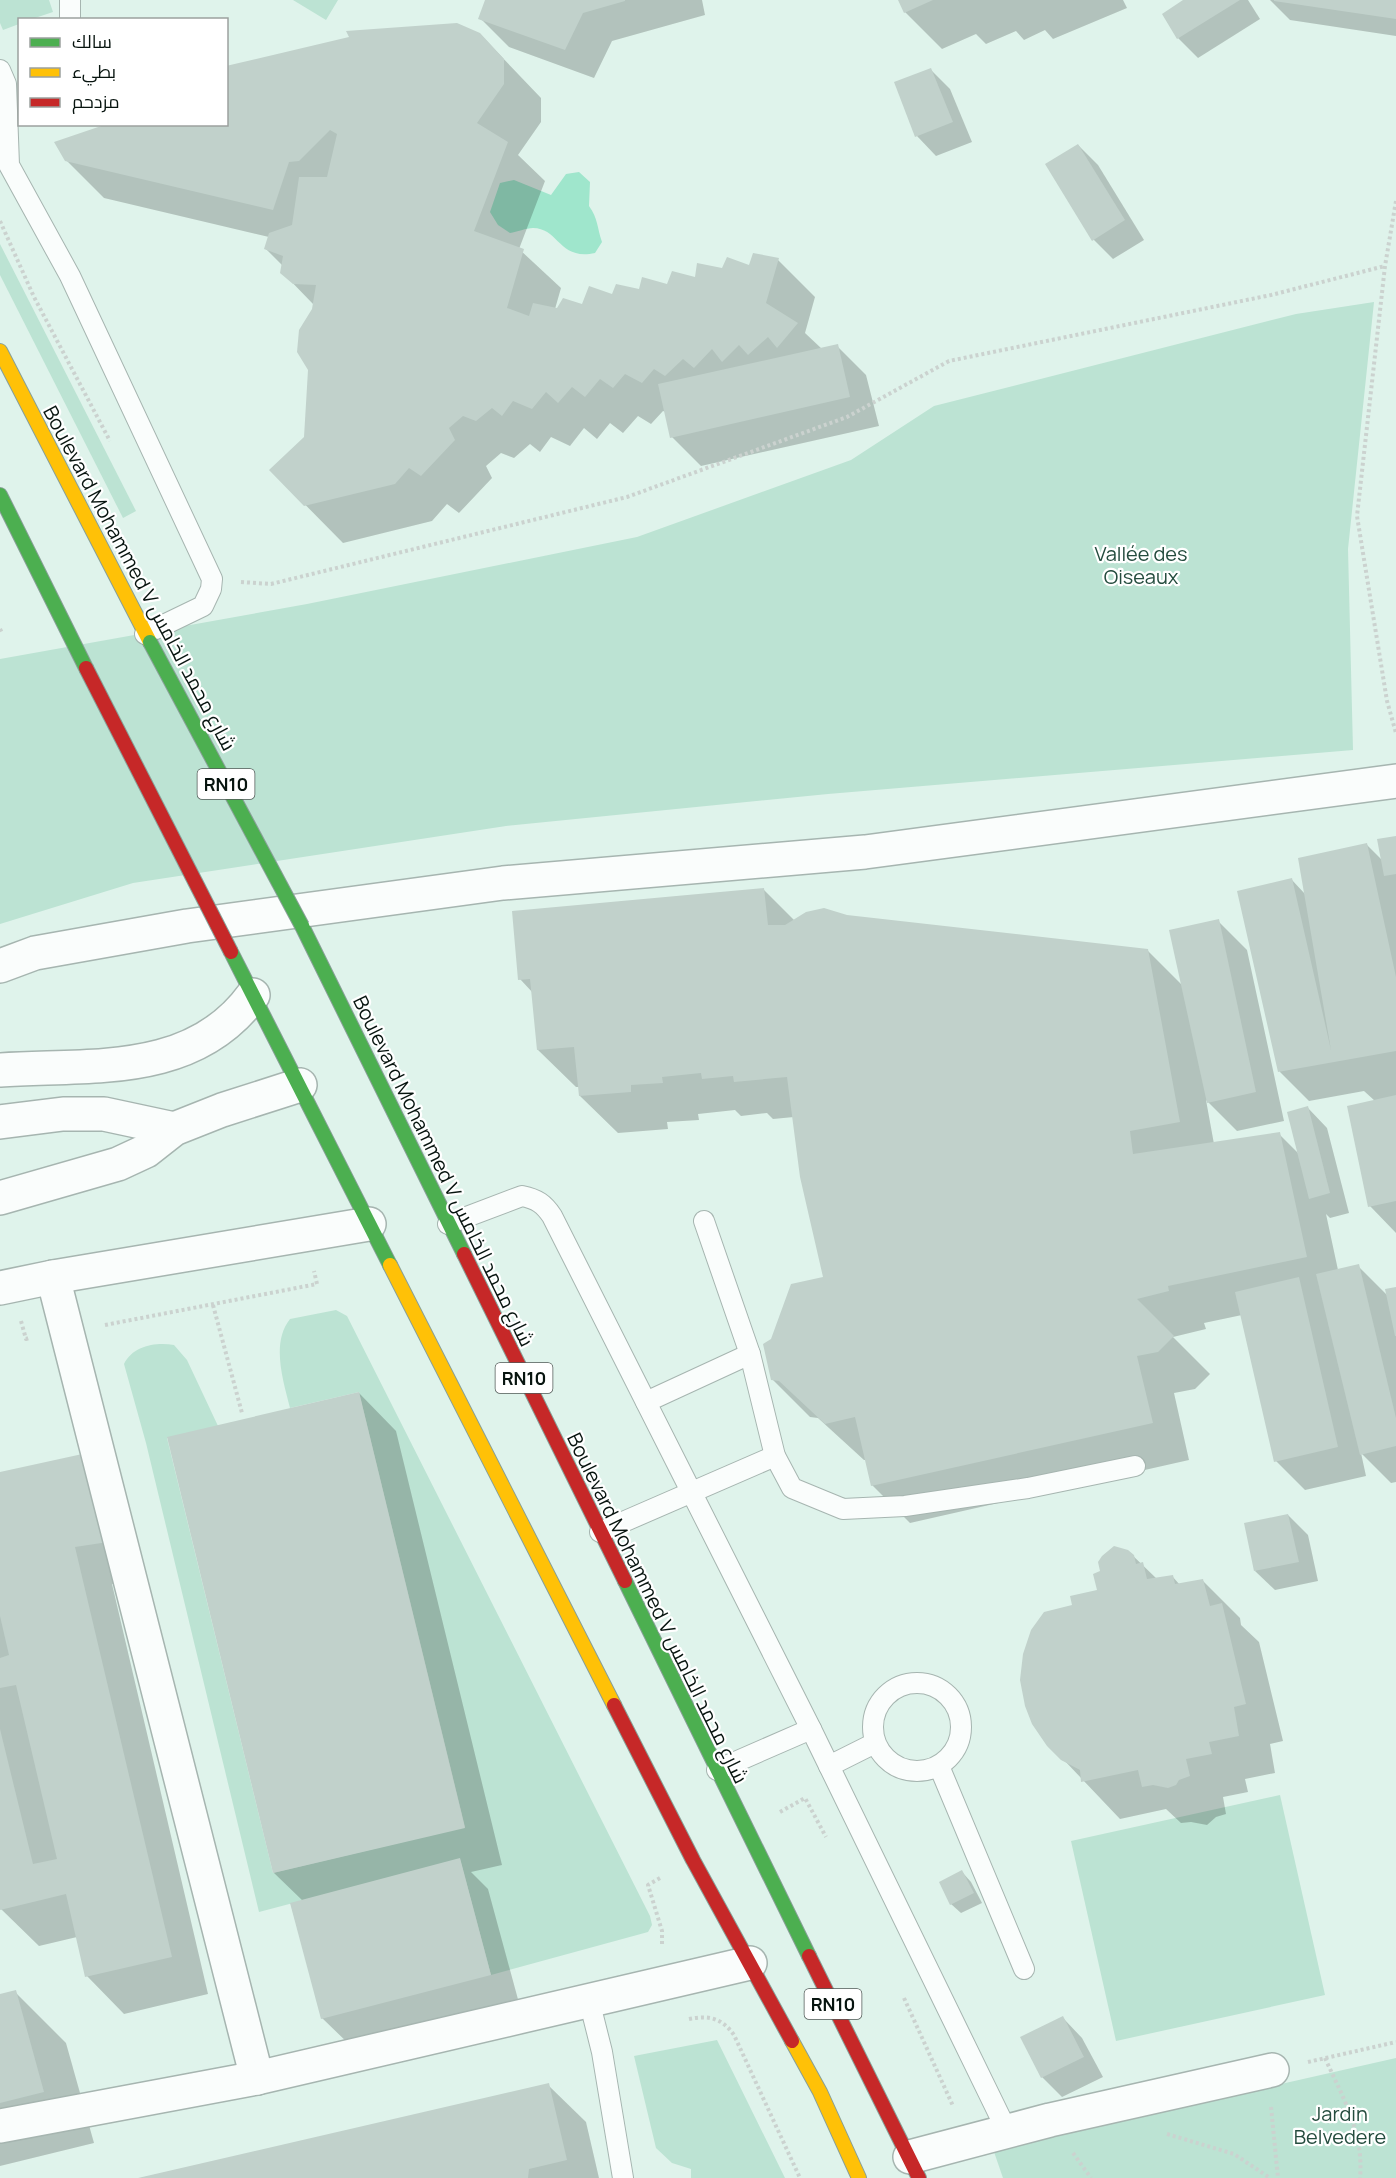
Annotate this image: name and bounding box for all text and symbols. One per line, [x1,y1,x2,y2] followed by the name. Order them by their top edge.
[18,18,228,126] legend
[72,29,112,53] text: سالك
[72,59,116,86] text: بطيء
[72,89,120,114] text: مزدحم
[36,401,243,756] street label: Boulevard Mohammed V شارع محمد الخامس
[1094,540,1188,590] park label: Vallée des Oiseaux
[198,769,254,799] road number: RN10
[346,991,541,1351] street label: Boulevard Mohammed V شارع محمد الخامس
[496,1363,552,1393] road number: RN10
[560,1428,755,1788] street label: Boulevard Mohammed V شارع محمد الخامس
[804,1989,862,2019] road number: RN10
[1294,2100,1386,2150] park label: Jardin Belvedere

